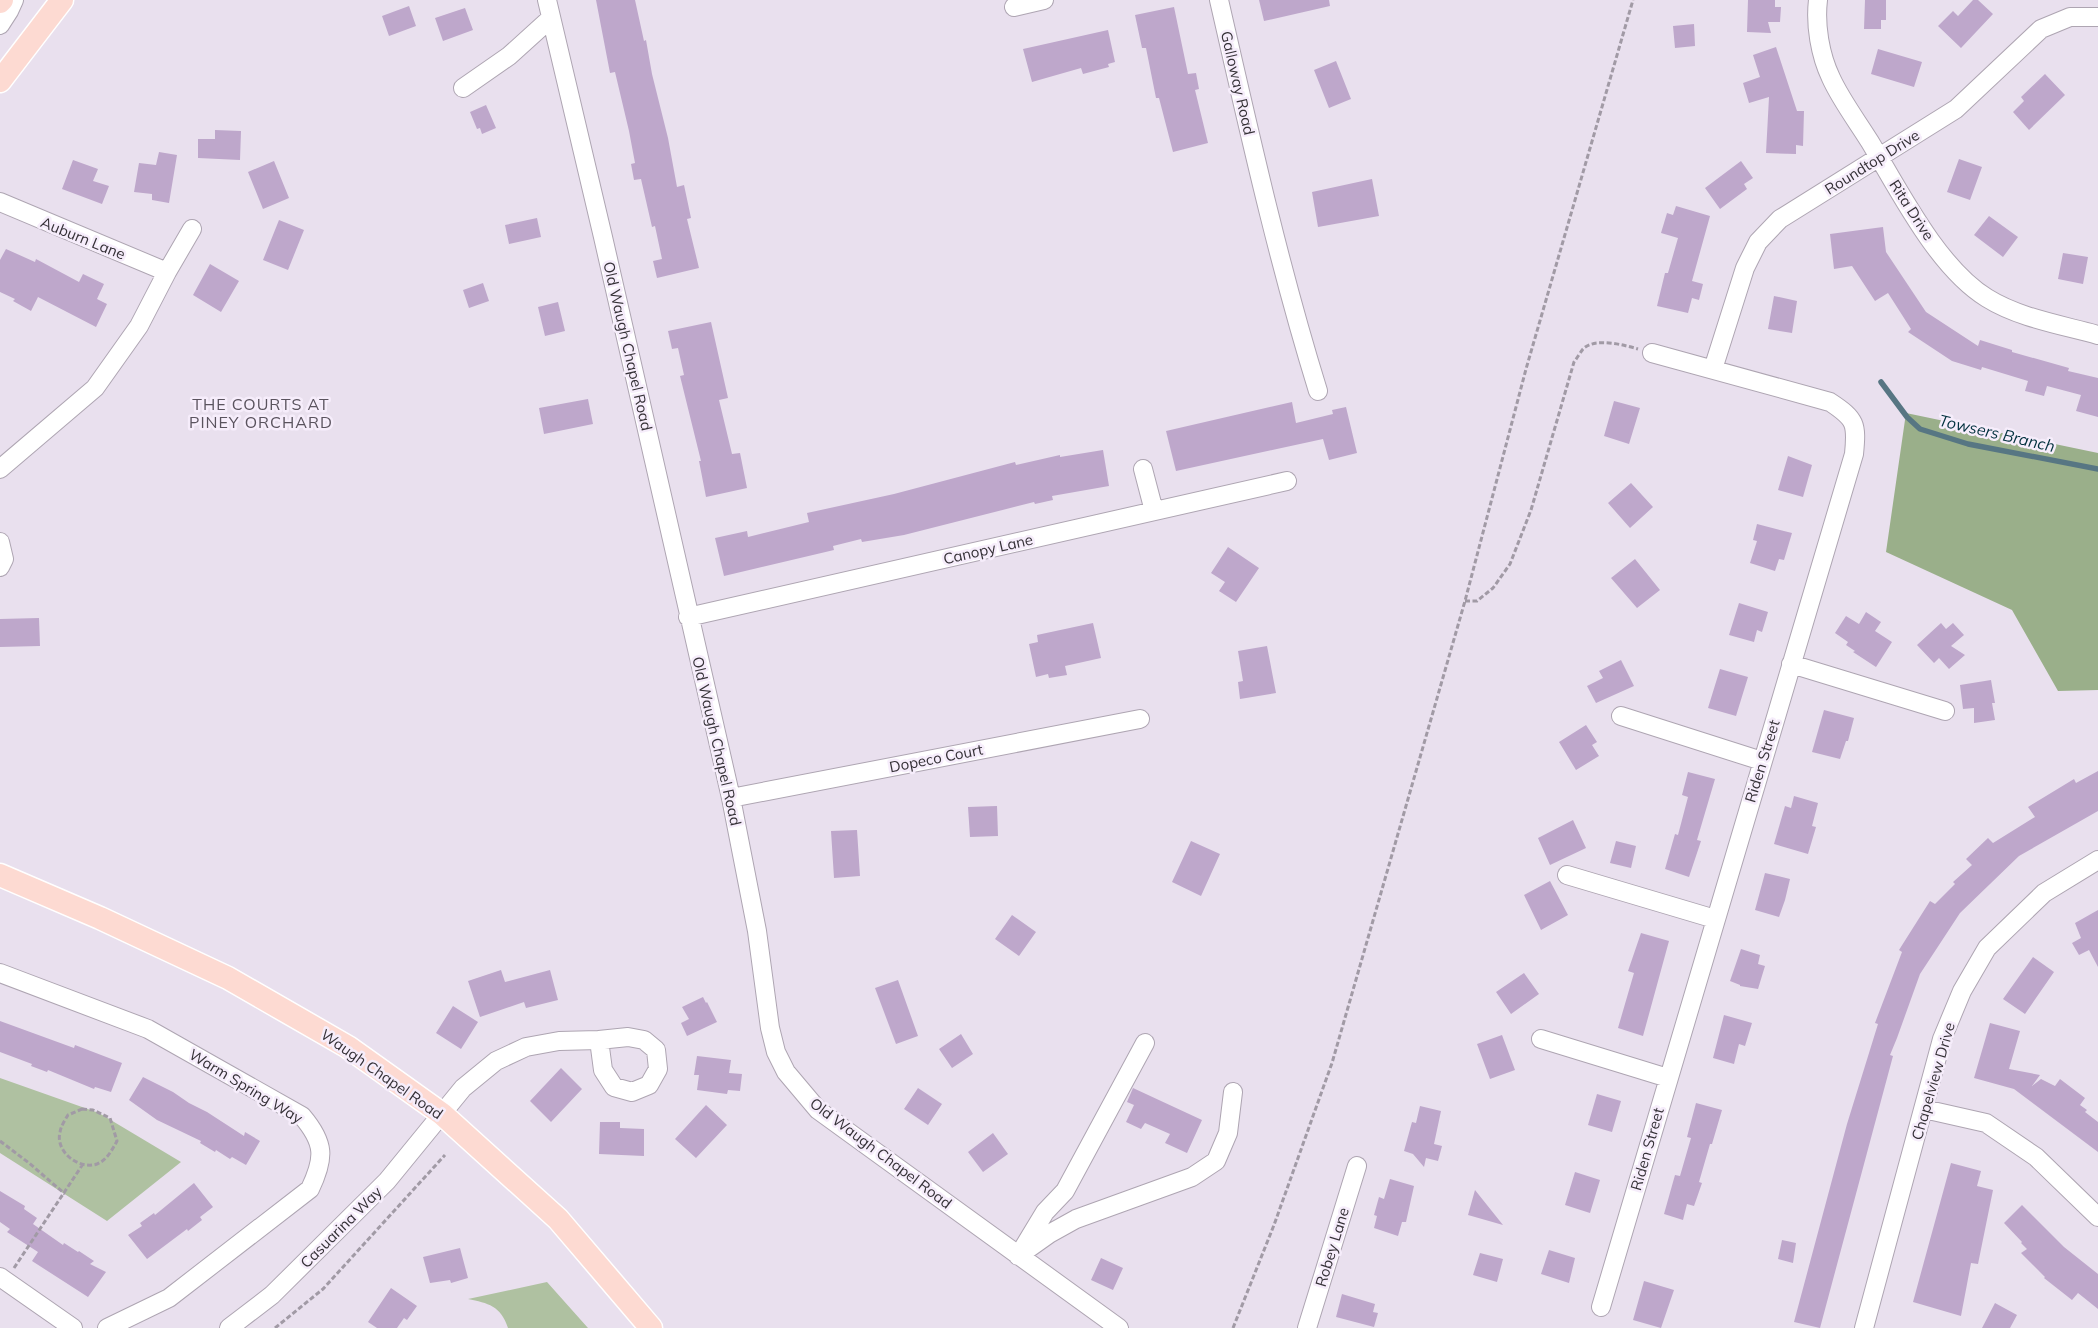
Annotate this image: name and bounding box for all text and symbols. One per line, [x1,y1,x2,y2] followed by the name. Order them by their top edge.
[1217,29,1259,137] street label: Galloway Road
[1821,125,1923,199] street label: Roundtop Drive
[1885,176,1939,244] street label: Rita Drive
[38,212,128,264] street label: Auburn Lane
[599,260,657,432] street label: Old Waugh Chapel Road
[189,394,333,432] district label: THE COURTS AT PINEY ORCHARD
[1937,410,2057,456] water label: Towsers Branch
[941,529,1035,569] street label: Canopy Lane
[688,655,746,827] street label: Old Waugh Chapel Road
[1740,717,1784,805] street label: Riden Street
[888,740,984,776] street label: Dopeco Court
[1907,1020,1959,1142] street label: Chapelview Drive
[317,1025,447,1123] street label: Waugh Chapel Road
[186,1045,306,1127] street label: Warm Spring Way
[806,1093,956,1213] street label: Old Waugh Chapel Road
[1626,1105,1668,1193] street label: Riden Street
[296,1182,386,1272] street label: Casuarina Way
[1311,1205,1353,1289] street label: Robey Lane

